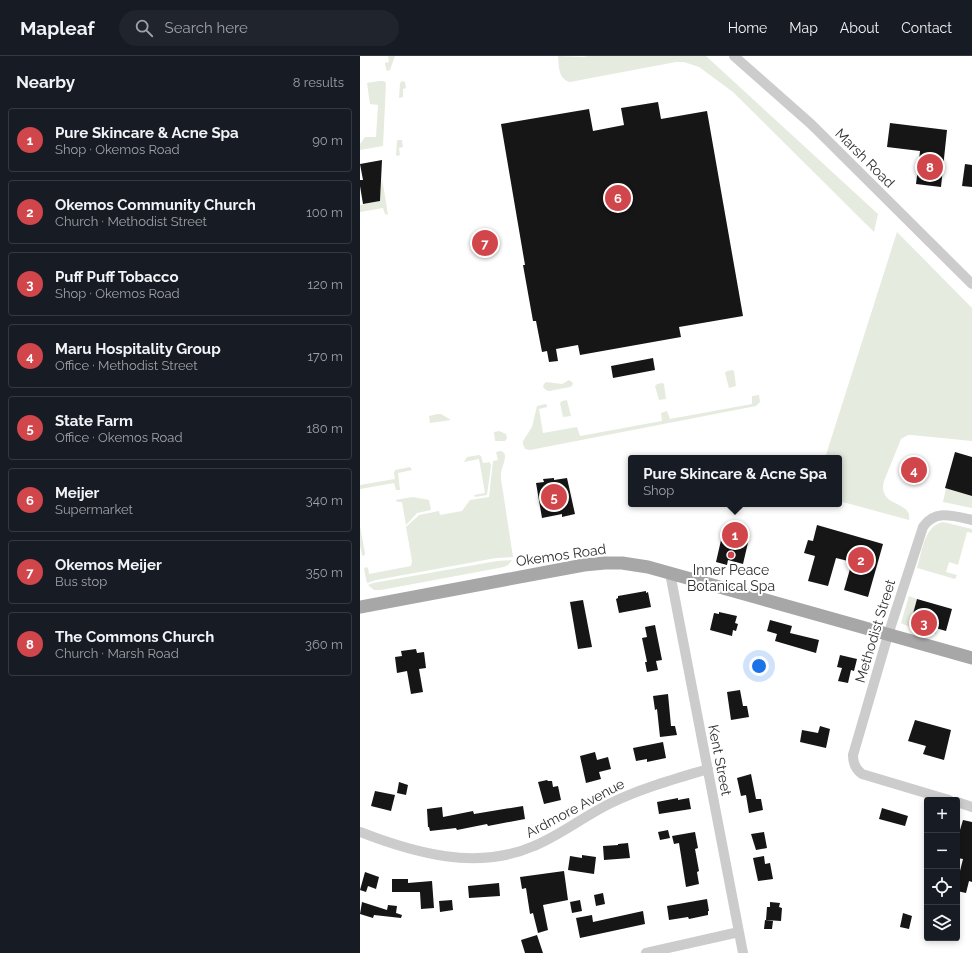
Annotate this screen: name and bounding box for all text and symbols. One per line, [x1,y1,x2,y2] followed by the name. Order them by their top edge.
[119,10,399,46] search box
[20,17,95,39] text: Mapleaf
[133,17,155,39] icon: search
[165,19,248,37] text: Search here
[728,20,767,36] text: Home
[789,20,818,36] text: Map
[840,20,879,36] text: About
[901,20,952,36] text: Contact
[16,72,75,92] text: Nearby
[293,75,344,90] text: 8 results
[55,124,239,142] text: Pure Skincare & Acne Spa
[832,125,898,191] street label: Marsh Road
[27,133,33,148] text: 1
[312,133,343,148] text: 90 m
[55,142,180,157] text: Shop · Okemos Road
[917,152,943,182] pin: 8
[605,183,631,213] pin: 6
[55,196,256,214] text: Okemos Community Church
[26,205,34,220] text: 2
[306,205,343,220] text: 100 m
[55,214,207,229] text: Church · Methodist Street
[472,228,498,258] pin: 7
[55,268,179,286] text: Puff Puff Tobacco
[26,277,34,292] text: 3
[307,277,343,292] text: 120 m
[55,286,180,301] text: Shop · Okemos Road
[55,340,221,358] text: Maru Hospitality Group
[26,349,34,364] text: 4
[307,349,343,364] text: 170 m
[55,358,198,373] text: Office · Methodist Street
[55,412,133,430] text: State Farm
[26,421,34,436] text: 5
[307,421,343,436] text: 180 m
[55,430,183,445] text: Office · Okemos Road
[628,455,842,507] popup
[901,455,927,485] pin: 4
[643,465,827,483] text: Pure Skincare & Acne Spa
[541,482,567,512] pin: 5
[643,483,674,498] text: Shop
[55,484,99,502] text: Meijer
[26,493,34,508] text: 6
[306,493,343,508] text: 340 m
[55,502,133,517] text: Supermarket
[722,520,748,550] pin: 1
[515,541,607,569] street label: Okemos Road
[848,545,874,575] pin: 2
[726,550,736,560] marker: Inner Peace Botanical Spa
[55,556,162,574] text: Okemos Meijer
[687,562,775,594] place label: Inner Peace Botanical Spa
[26,565,34,580] text: 7
[306,565,343,580] text: 350 m
[55,574,107,589] text: Bus stop
[852,577,898,685] street label: Methodist Street
[911,608,937,638] pin: 3
[55,628,214,646] text: The Commons Church
[26,637,34,652] text: 8
[305,637,343,652] text: 360 m
[55,646,179,661] text: Church · Marsh Road
[749,656,769,676] your location
[705,723,735,797] street label: Kent Street
[523,775,627,841] street label: Ardmore Avenue
[924,797,960,941] map controls
[924,797,960,833] button: +
[924,833,960,869] button: −
[924,869,960,905] button: locate
[924,905,960,941] button: layers

